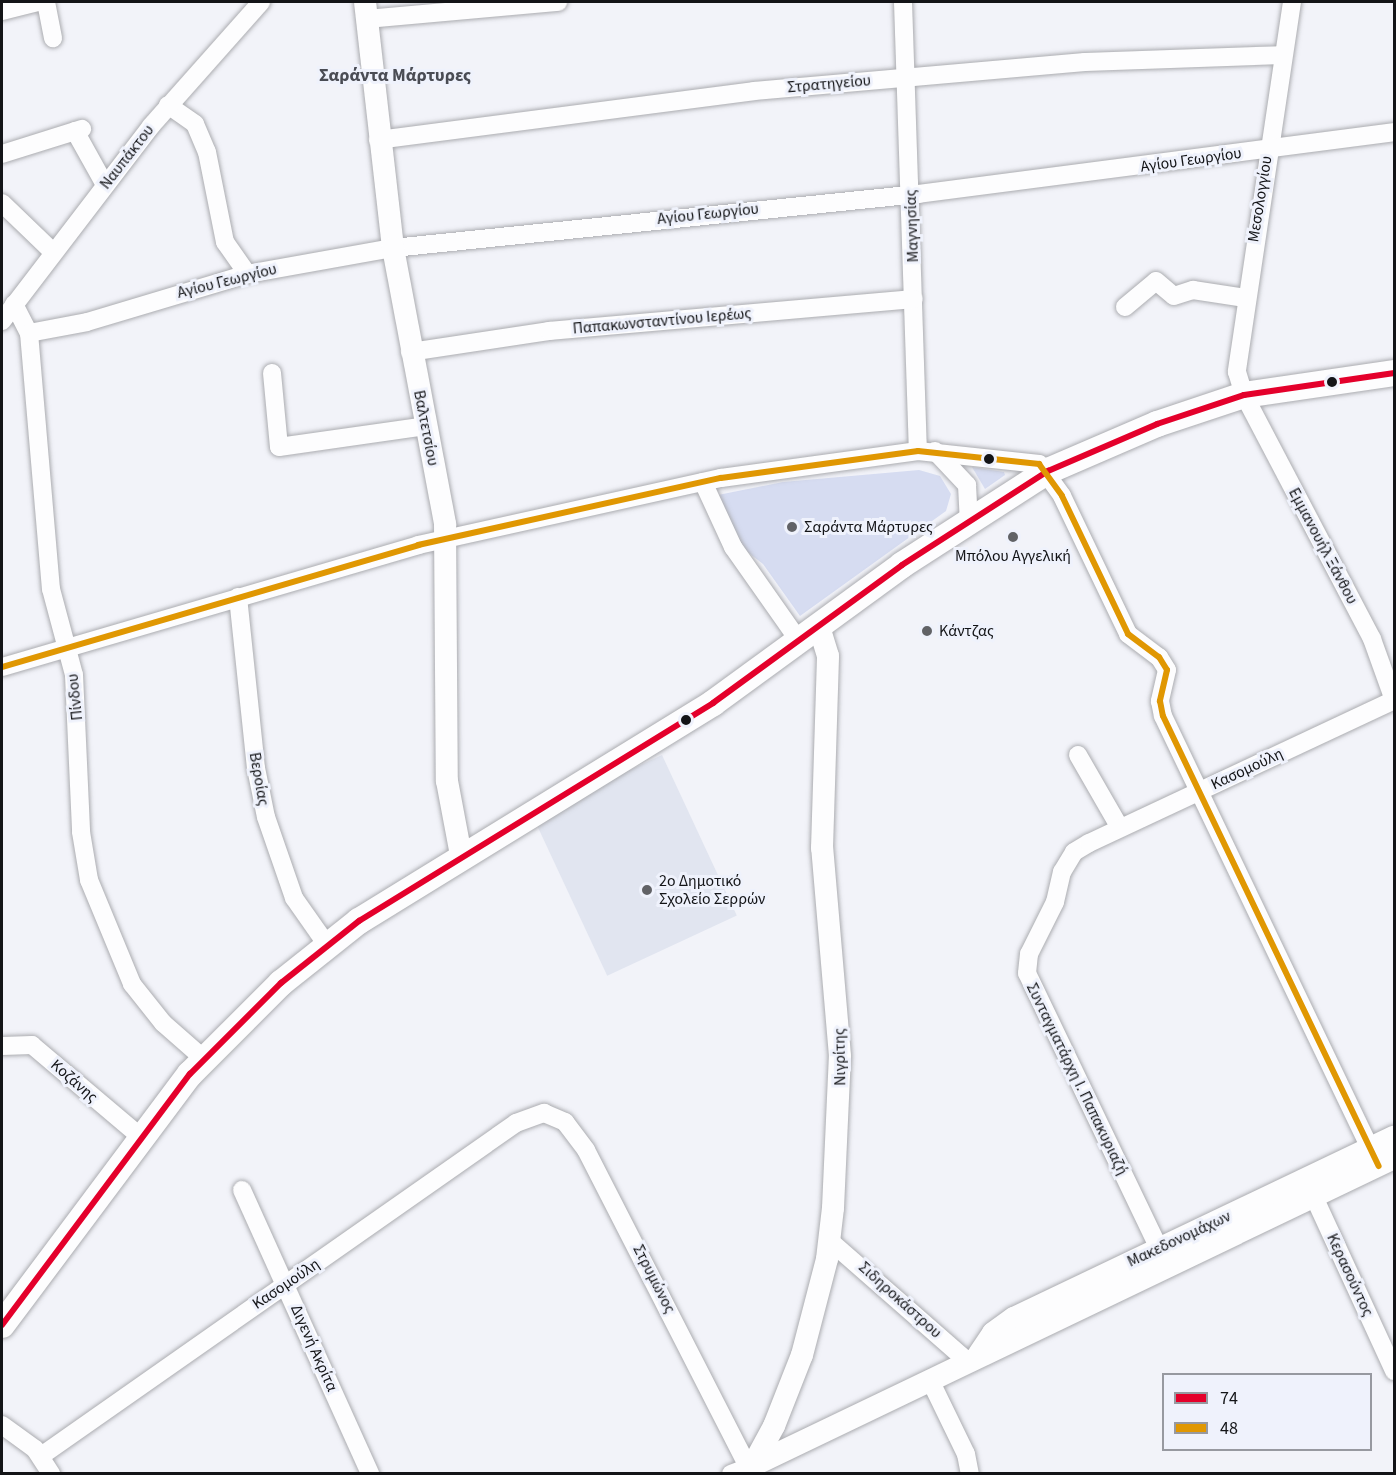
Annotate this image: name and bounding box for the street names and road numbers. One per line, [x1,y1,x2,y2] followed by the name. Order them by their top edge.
[786,71,872,97] street label: Στρατηγείου
[96,121,158,193] street label: Ναυπάκτου
[1139,143,1243,177] street label: Αγίου Γεωργίου
[1244,154,1276,244] street label: Μεσολογγίου
[901,189,923,263] street label: Μαγνησίας
[656,199,760,229] street label: Αγίου Γεωργίου
[175,259,279,303] street label: Αγίου Γεωργίου
[572,304,752,338] street label: Παπακωνσταντίνου Ιερέως
[409,389,443,467] street label: Βαλτετσίου
[1284,485,1362,607] street label: Εμμανουήλ Ξάνθου
[63,673,87,721] street label: Πίνδου
[1208,744,1286,794] street label: Κασομούλη
[245,751,273,807] street label: Βεροίας
[1022,980,1132,1178] street label: Συνταγματάρχη Ι. Παπακυριαζή
[830,1028,850,1086] street label: Νιγρίτης
[47,1055,101,1107] street label: Κοζάνης
[1124,1207,1234,1271] street label: Μακεδονομάχων
[1322,1230,1378,1320] street label: Κερασούντος
[629,1241,679,1317] street label: Στρυμώνος
[249,1254,323,1314] street label: Κασομούλη
[855,1258,945,1342] street label: Σιδηροκάστρου
[286,1302,342,1394] street label: Διγενή Ακρίτα

